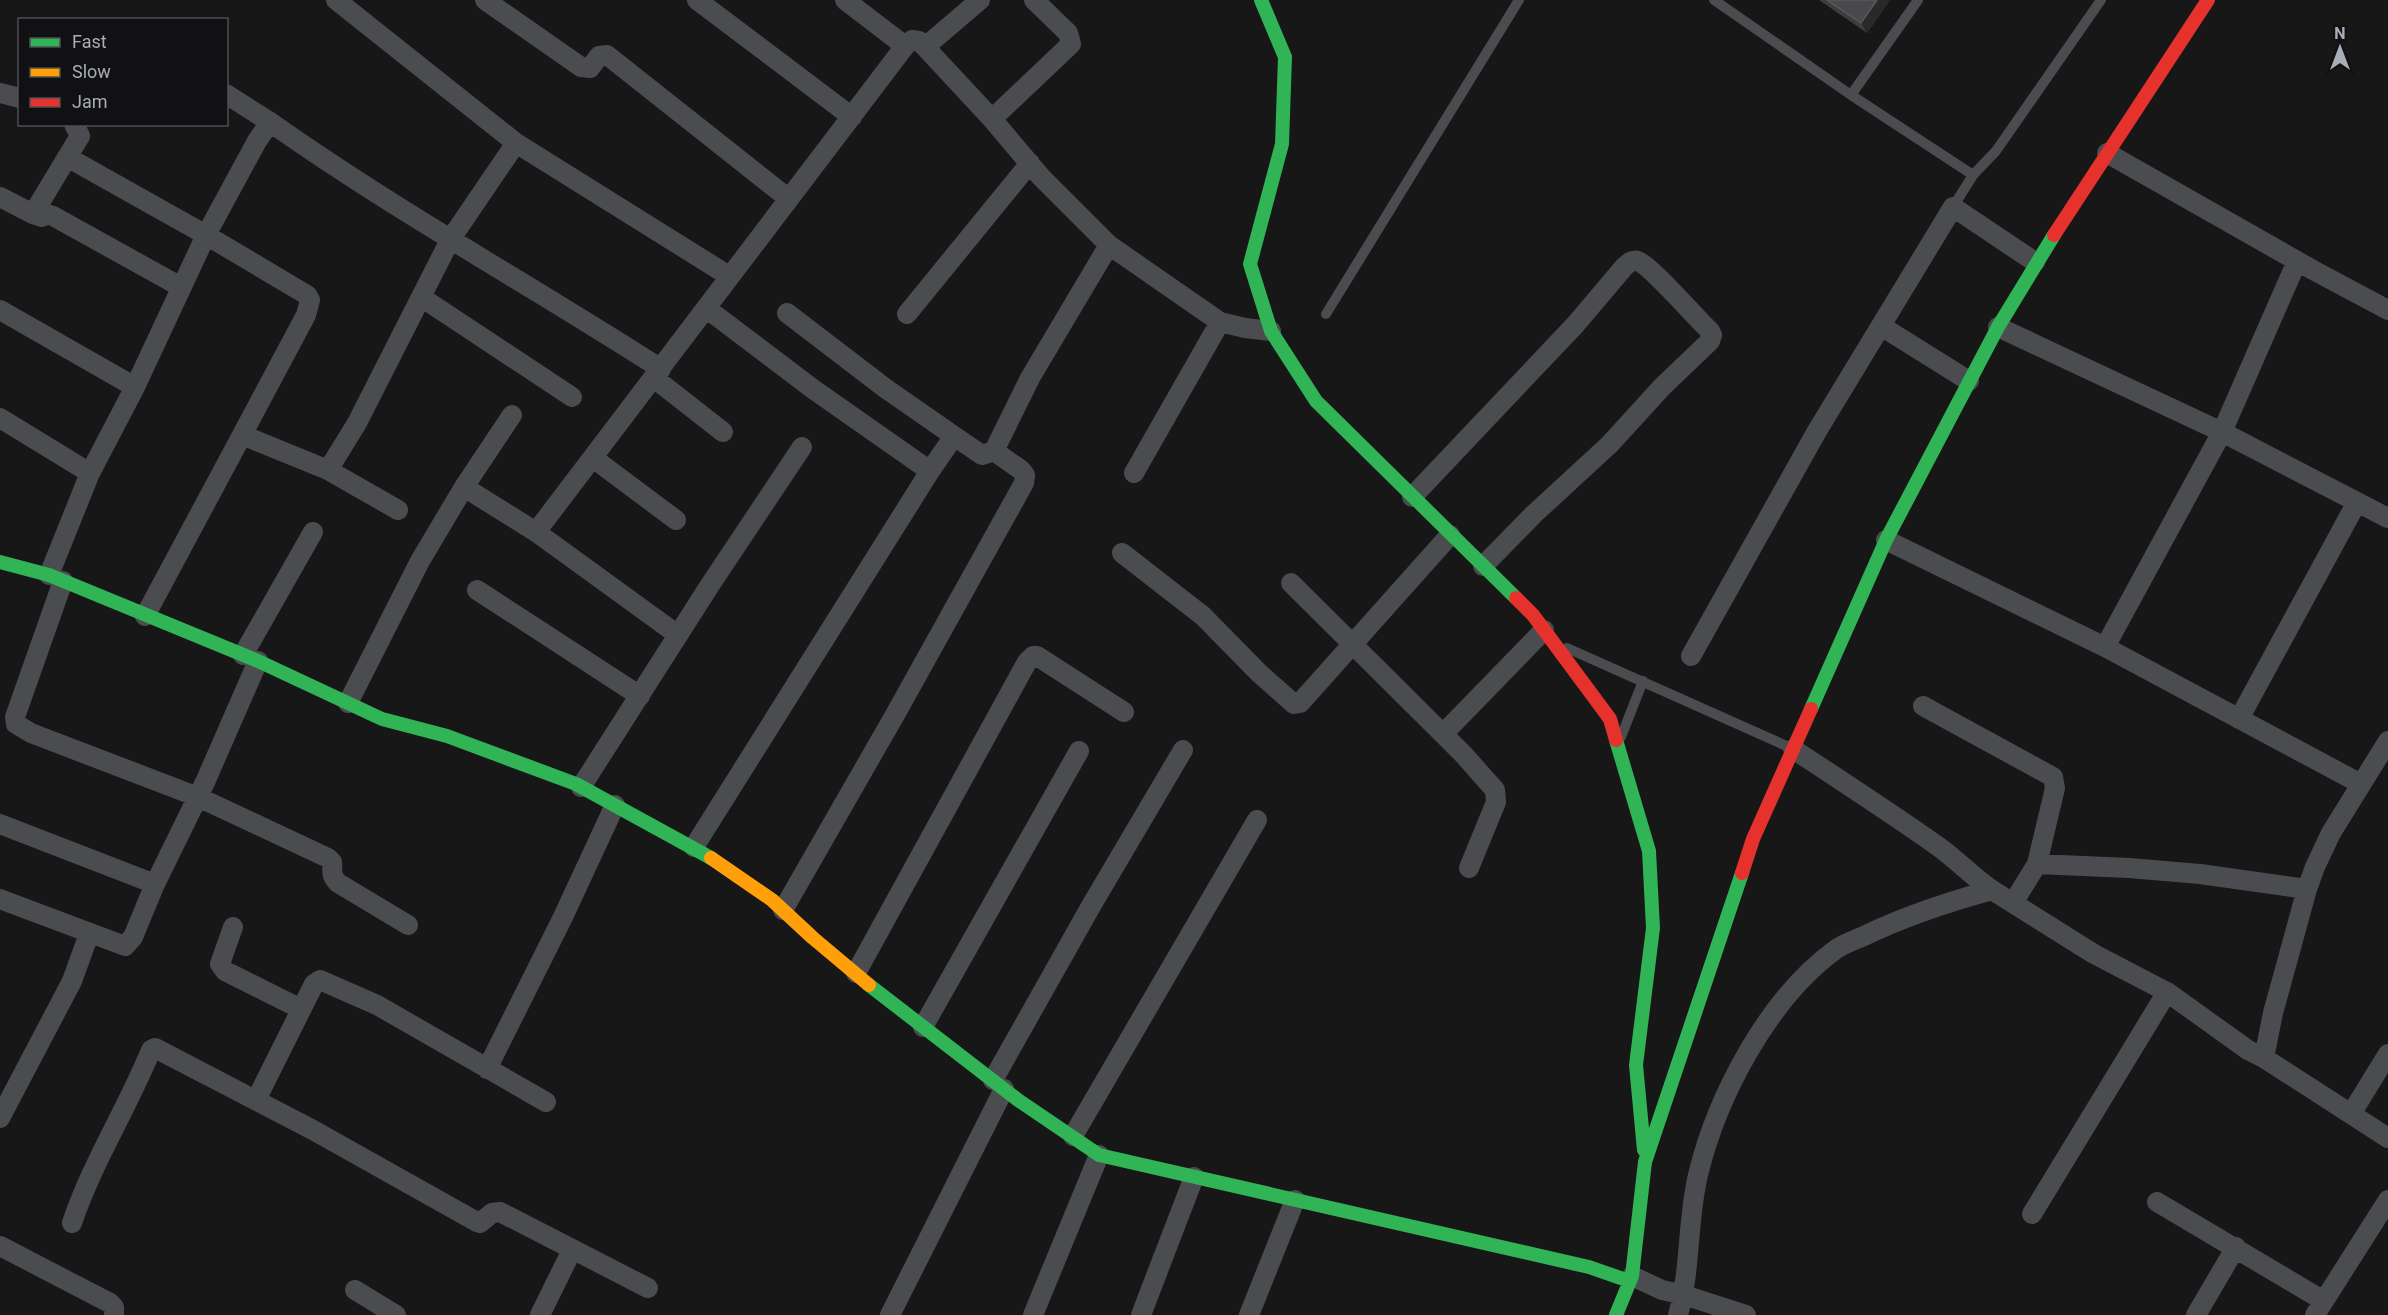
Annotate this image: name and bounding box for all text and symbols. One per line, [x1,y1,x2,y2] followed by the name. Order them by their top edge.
[18,18,228,126] legend
[2310,18,2370,78] north arrow
[2334,24,2346,43] text: N
[72,31,107,52] text: Fast
[72,61,111,82] text: Slow
[72,91,108,112] text: Jam

